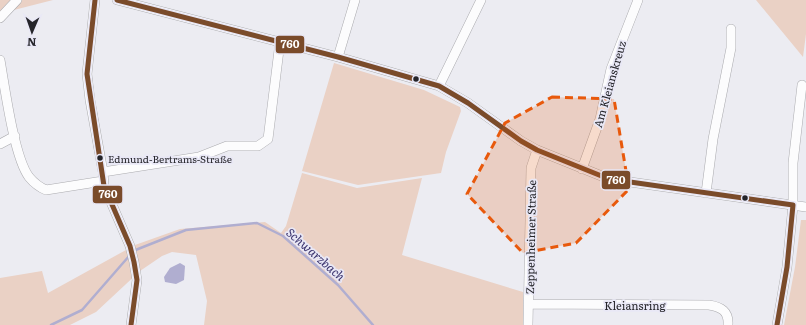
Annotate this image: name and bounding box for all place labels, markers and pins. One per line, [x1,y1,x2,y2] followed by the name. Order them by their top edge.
[411,74,421,84] unlabelled marker
[108,151,232,166] place label: Edmund-Bertrams-Straße
[95,153,105,163] marker: Edmund-Bertrams-Straße
[740,193,750,203] unlabelled marker

